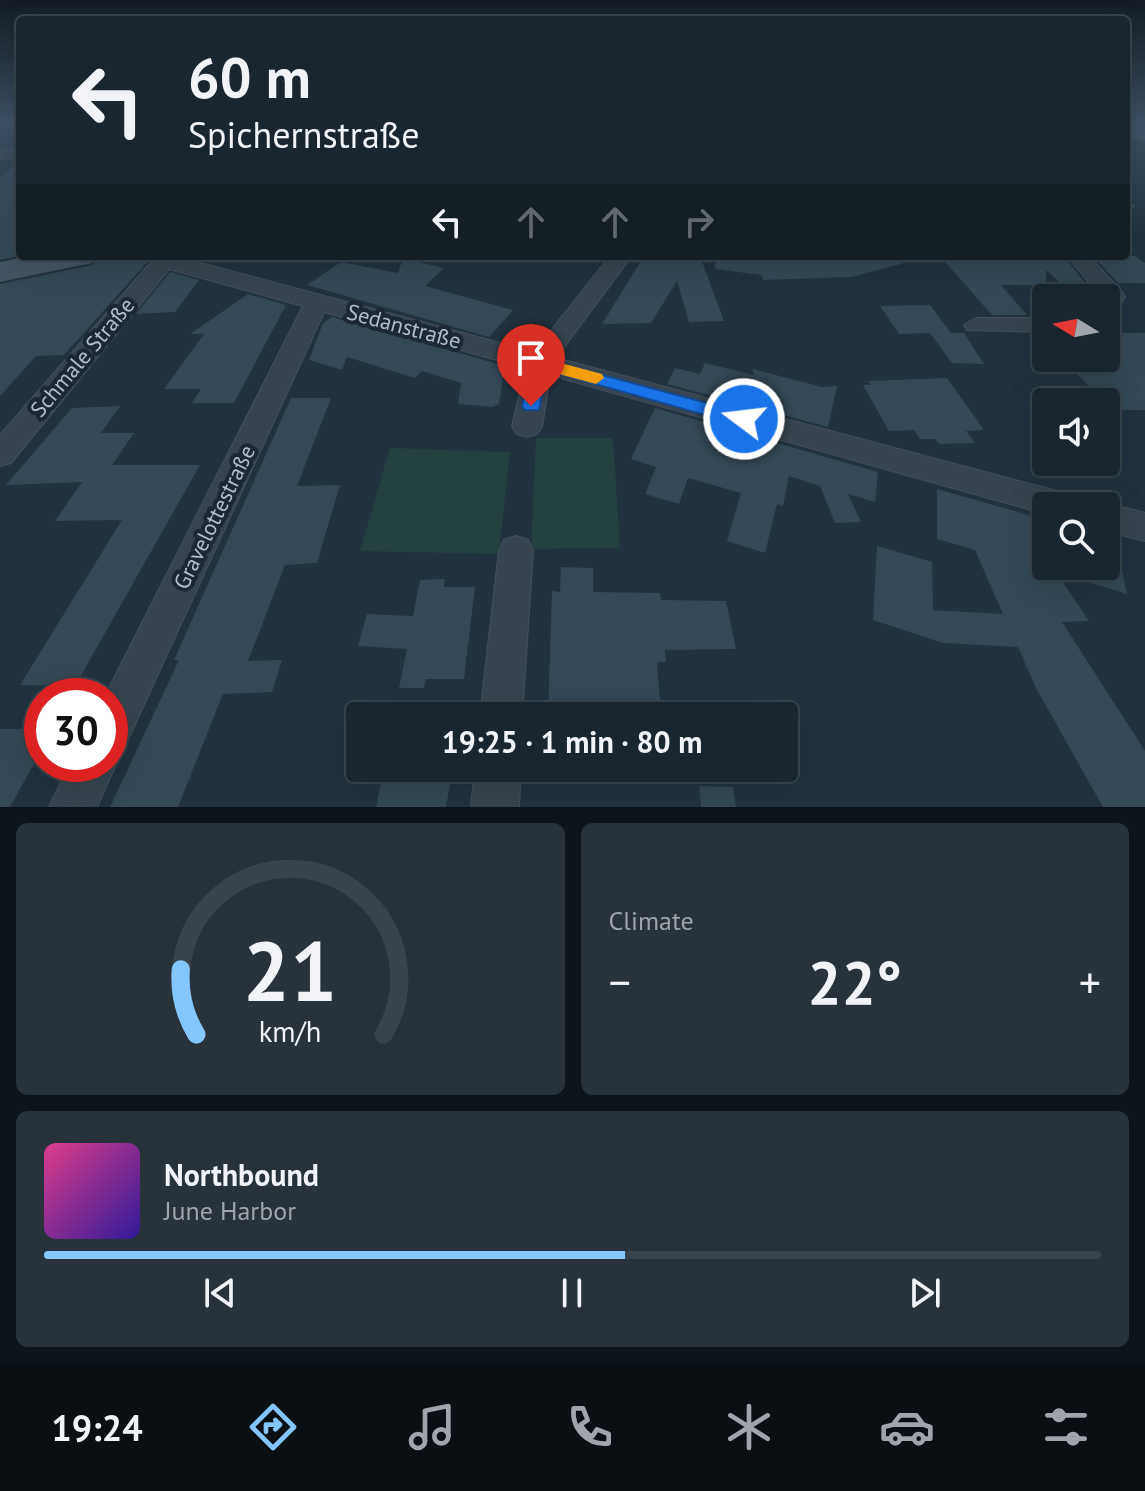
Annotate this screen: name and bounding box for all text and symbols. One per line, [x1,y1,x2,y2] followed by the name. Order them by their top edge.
[188,41,311,113] text: 60 m
[56,48,160,152] icon: left
[188,111,419,158] text: Spichernstraße
[425,200,469,244] icon: left
[509,200,553,244] icon: ahead
[593,200,637,244] icon: ahead
[677,200,721,244] icon: right
[1032,284,1120,372] north arrow
[1032,284,1120,580] map controls
[24,291,140,423] street label: Schmale Straße
[344,297,464,355] street label: Sedanstraße
[497,324,565,406] pin
[509,336,553,380] icon: arrive
[702,377,786,461] position arrow
[1032,388,1120,476] button: sound
[167,440,261,594] street label: Gravelottestraße
[1032,492,1120,580] button: search
[24,678,128,782] speed limit sign: 30
[442,722,702,761] text: 19:25 · 1 min · 80 m
[609,904,694,937] text: Climate
[243,916,337,1024] text: 21
[808,943,902,1021] text: 22°
[609,953,631,1010] text: −
[1079,953,1101,1010] text: +
[259,1013,322,1050] text: km/h
[164,1155,319,1194] text: Northbound
[164,1194,296,1227] text: June Harbor
[198,1271,242,1315] icon: previous
[550,1271,594,1315] icon: pause
[903,1271,947,1315] icon: next
[245,1399,301,1455] icon: directions
[404,1399,460,1455] icon: music
[562,1399,618,1455] icon: phone
[721,1399,777,1455] icon: climate
[879,1399,935,1455] icon: car
[1038,1399,1094,1455] icon: filters
[51,1404,143,1451] text: 19:24

